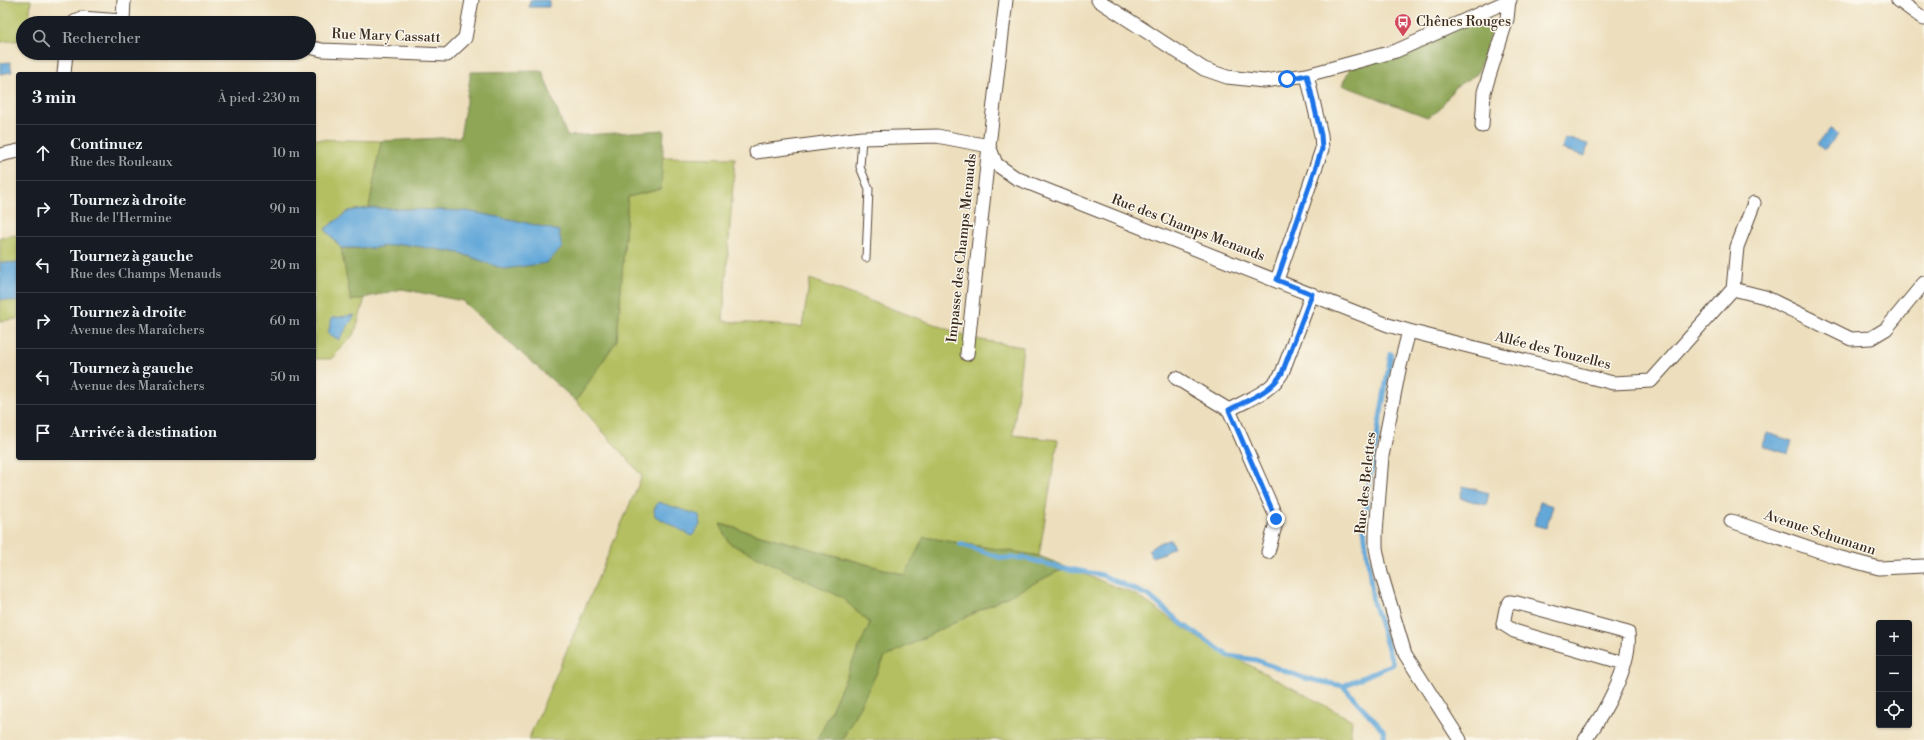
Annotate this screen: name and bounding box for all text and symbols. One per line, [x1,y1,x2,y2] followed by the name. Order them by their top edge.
[1393,12,1413,37] bus stop icon: Chênes Rouges
[1416,13,1511,31] place label: Chênes Rouges
[16,16,316,60] search box
[331,25,441,47] street label: Rue Mary Cassatt
[30,27,52,49] icon: search
[62,29,141,48] text: Rechercher
[1278,70,1296,88] route start
[32,87,76,109] text: 3 min
[218,90,300,106] text: À pied · 230 m
[70,135,142,154] text: Continuez
[32,142,54,164] icon: ahead
[272,145,300,161] text: 10 m
[943,152,981,344] street label: Impasse des Champs Menauds
[70,154,173,170] text: Rue des Rouleaux
[1109,190,1267,266] street label: Rue des Champs Menauds
[70,191,186,210] text: Tournez à droite
[32,198,54,220] icon: right
[269,201,300,217] text: 90 m
[70,210,172,226] text: Rue de l'Hermine
[70,247,193,266] text: Tournez à gauche
[32,254,54,276] icon: left
[270,257,300,273] text: 20 m
[70,266,221,282] text: Rue des Champs Menauds
[70,303,186,322] text: Tournez à droite
[32,310,54,332] icon: right
[269,313,300,329] text: 60 m
[70,322,204,338] text: Avenue des Maraîchers
[1492,328,1613,374] street label: Allée des Touzelles
[70,359,193,378] text: Tournez à gauche
[32,366,54,388] icon: left
[270,369,300,385] text: 50 m
[70,378,204,394] text: Avenue des Maraîchers
[32,422,54,444] icon: arrive
[70,423,217,442] text: Arrivée à destination
[1352,431,1380,535] street label: Rue des Belettes
[1761,506,1879,560] street label: Avenue Schumann
[1267,510,1285,528] route end
[1876,620,1912,728] map controls
[1876,620,1912,656] button: +
[1876,656,1912,692] button: −
[1876,692,1912,728] button: locate

